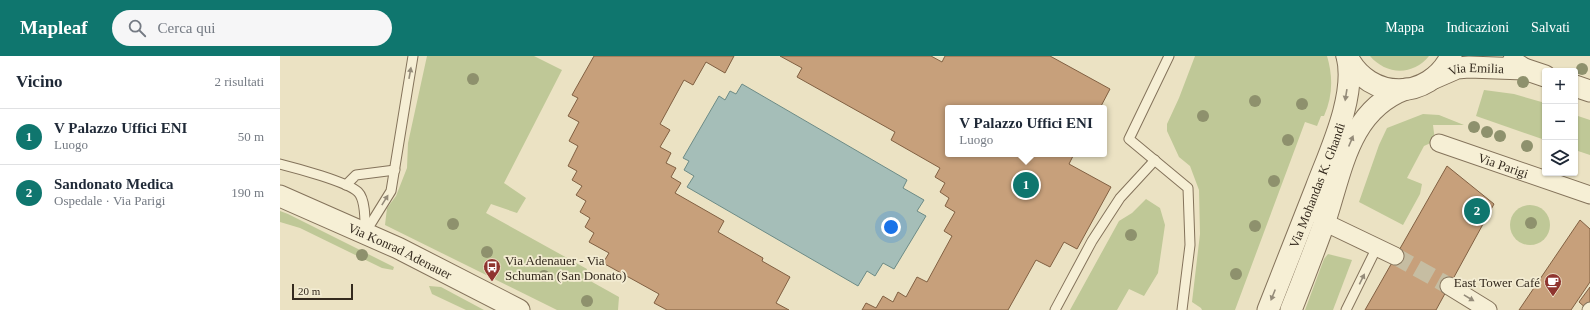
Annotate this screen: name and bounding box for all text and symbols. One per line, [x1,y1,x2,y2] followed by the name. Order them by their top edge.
[112,10,392,46] search box
[20,17,88,38] text: Mapleaf
[126,17,148,39] icon: search
[158,20,215,36] text: Cerca qui
[1385,20,1424,35] text: Mappa
[1446,20,1509,35] text: Indicazioni
[1531,20,1570,35] text: Salvati
[1446,60,1504,78] street label: Via Emilia
[408,67,414,79] one-way arrow
[1542,68,1578,176] map controls
[1542,68,1578,104] button: +
[16,72,63,91] text: Vicino
[215,74,264,89] text: 2 risultati
[1343,89,1349,101] one-way arrow
[1542,104,1578,140] button: −
[945,105,1107,157] popup
[959,115,1093,131] text: V Palazzo Uffici ENI
[54,120,187,136] text: V Palazzo Uffici ENI
[1286,120,1348,250] street label: Via Mohandas K. Ghandi
[26,129,32,144] text: 1
[238,129,264,144] text: 50 m
[959,132,993,147] text: Luogo
[1348,136,1354,147] one-way arrow
[54,137,88,152] text: Luogo
[1542,140,1578,176] button: layers
[1476,150,1531,181] street label: Via Parigi
[1013,170,1039,200] pin: 1
[54,176,174,192] text: Sandonato Medica
[26,185,32,200] text: 2
[231,185,264,200] text: 190 m
[54,193,165,208] text: Ospedale · Via Parigi
[382,194,389,206] one-way arrow
[1464,196,1490,226] pin: 2
[881,217,901,237] your location
[346,220,455,282] street label: Via Konrad Adenauer
[505,253,626,283] place label: Via Adenauer - Via Schuman (San Donato)
[482,257,502,282] bus stop icon: Via Adenauer - Via Schuman (San Donato)
[1543,272,1563,297] cafe icon: East Tower Café
[1358,273,1365,284] one-way arrow
[1454,275,1540,290] place label: East Tower Café
[292,282,353,301] scale bar
[298,285,320,297] text: 20 m
[1270,290,1276,302] one-way arrow
[1463,295,1475,302] one-way arrow

